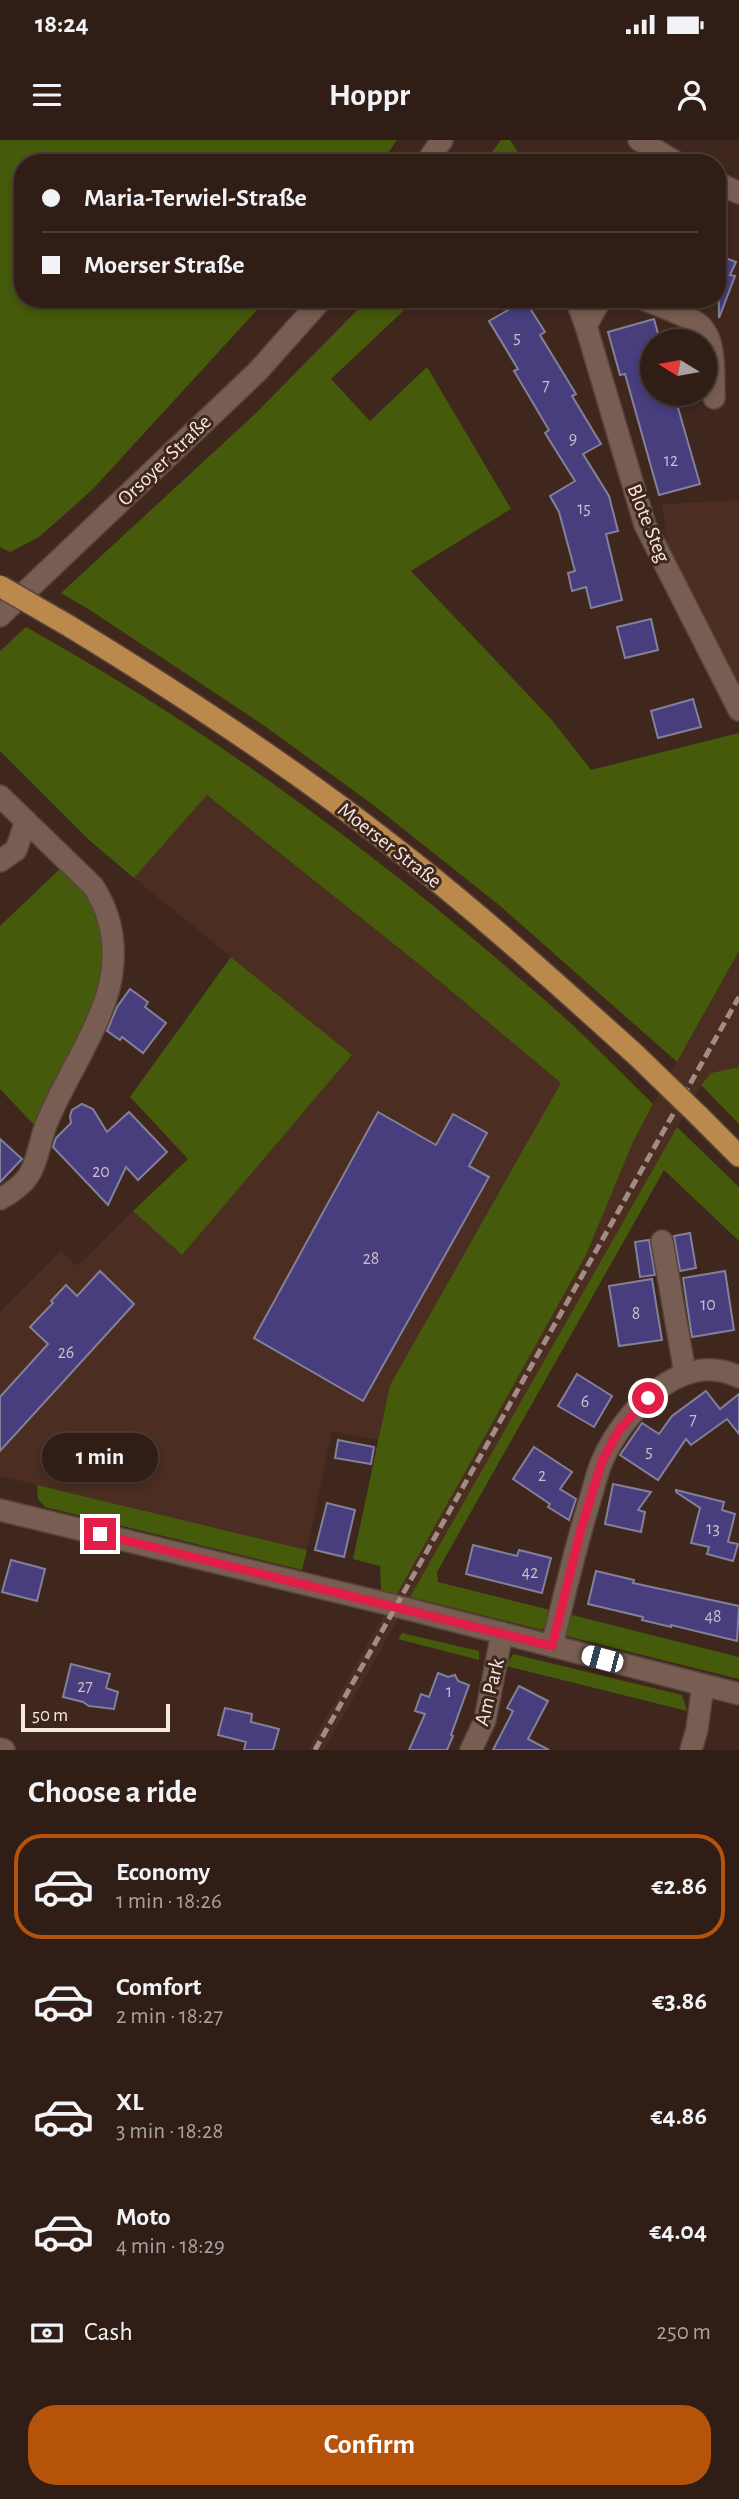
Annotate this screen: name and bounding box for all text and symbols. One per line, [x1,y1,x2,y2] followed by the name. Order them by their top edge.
[35,11,88,37] text: 18:24
[28,76,66,114] icon: menu
[673,76,711,114] icon: person
[329,79,410,111] text: Hoppr
[84,185,307,211] text: Maria-Terwiel-Straße
[84,252,245,278] text: Moerser Straße
[513,329,521,347] house number: 5
[640,329,718,406] north arrow
[640,329,717,406] map controls
[542,377,550,395] house number: 7
[114,411,215,510] street label: Orsoyer Straße
[569,430,577,448] house number: 9
[664,452,678,470] house number: 12
[623,481,674,566] street label: Blote Steg
[577,500,591,518] house number: 15
[334,799,445,892] street label: Moerser Straße
[92,1163,110,1181] house number: 20
[363,1250,379,1268] house number: 28
[700,1296,716,1314] house number: 10
[632,1305,640,1323] house number: 8
[58,1344,74,1362] house number: 26
[632,1382,664,1414] route start
[581,1393,589,1411] house number: 6
[689,1411,697,1429] house number: 7
[42,1432,158,1482] callout: 1 min
[645,1443,653,1461] house number: 5
[76,1446,124,1469] text: 1 min
[538,1467,546,1485] house number: 2
[84,1518,116,1550] route end
[706,1520,720,1538] house number: 13
[522,1564,538,1582] house number: 42
[704,1608,722,1626] house number: 48
[579,1643,626,1675] car
[471,1656,508,1728] street label: Am Park
[77,1678,93,1696] house number: 27
[446,1683,452,1701] house number: 1
[21,1701,170,1733] scale bar
[32,1706,68,1725] text: 50 m
[28,1776,197,1808] text: Choose a ride
[32,1855,95,1918] icon: car
[116,1859,210,1885] text: Economy
[651,1873,707,1899] text: €2.86
[116,1890,222,1913] text: 1 min · 18:26
[32,1970,95,2033] icon: car
[116,1974,201,2000] text: Comfort
[652,1988,707,2014] text: €3.86
[116,2005,223,2028] text: 2 min · 18:27
[32,2085,95,2148] icon: car
[116,2089,143,2115] text: XL
[650,2103,707,2129] text: €4.86
[116,2120,223,2143] text: 3 min · 18:28
[32,2200,95,2263] icon: car
[116,2204,171,2230] text: Moto
[649,2218,707,2244] text: €4.04
[116,2235,225,2258] text: 4 min · 18:29
[28,2314,66,2352] icon: cash
[84,2319,133,2345] text: Cash
[657,2321,711,2344] text: 250 m
[28,2405,711,2485] button: Confirm

